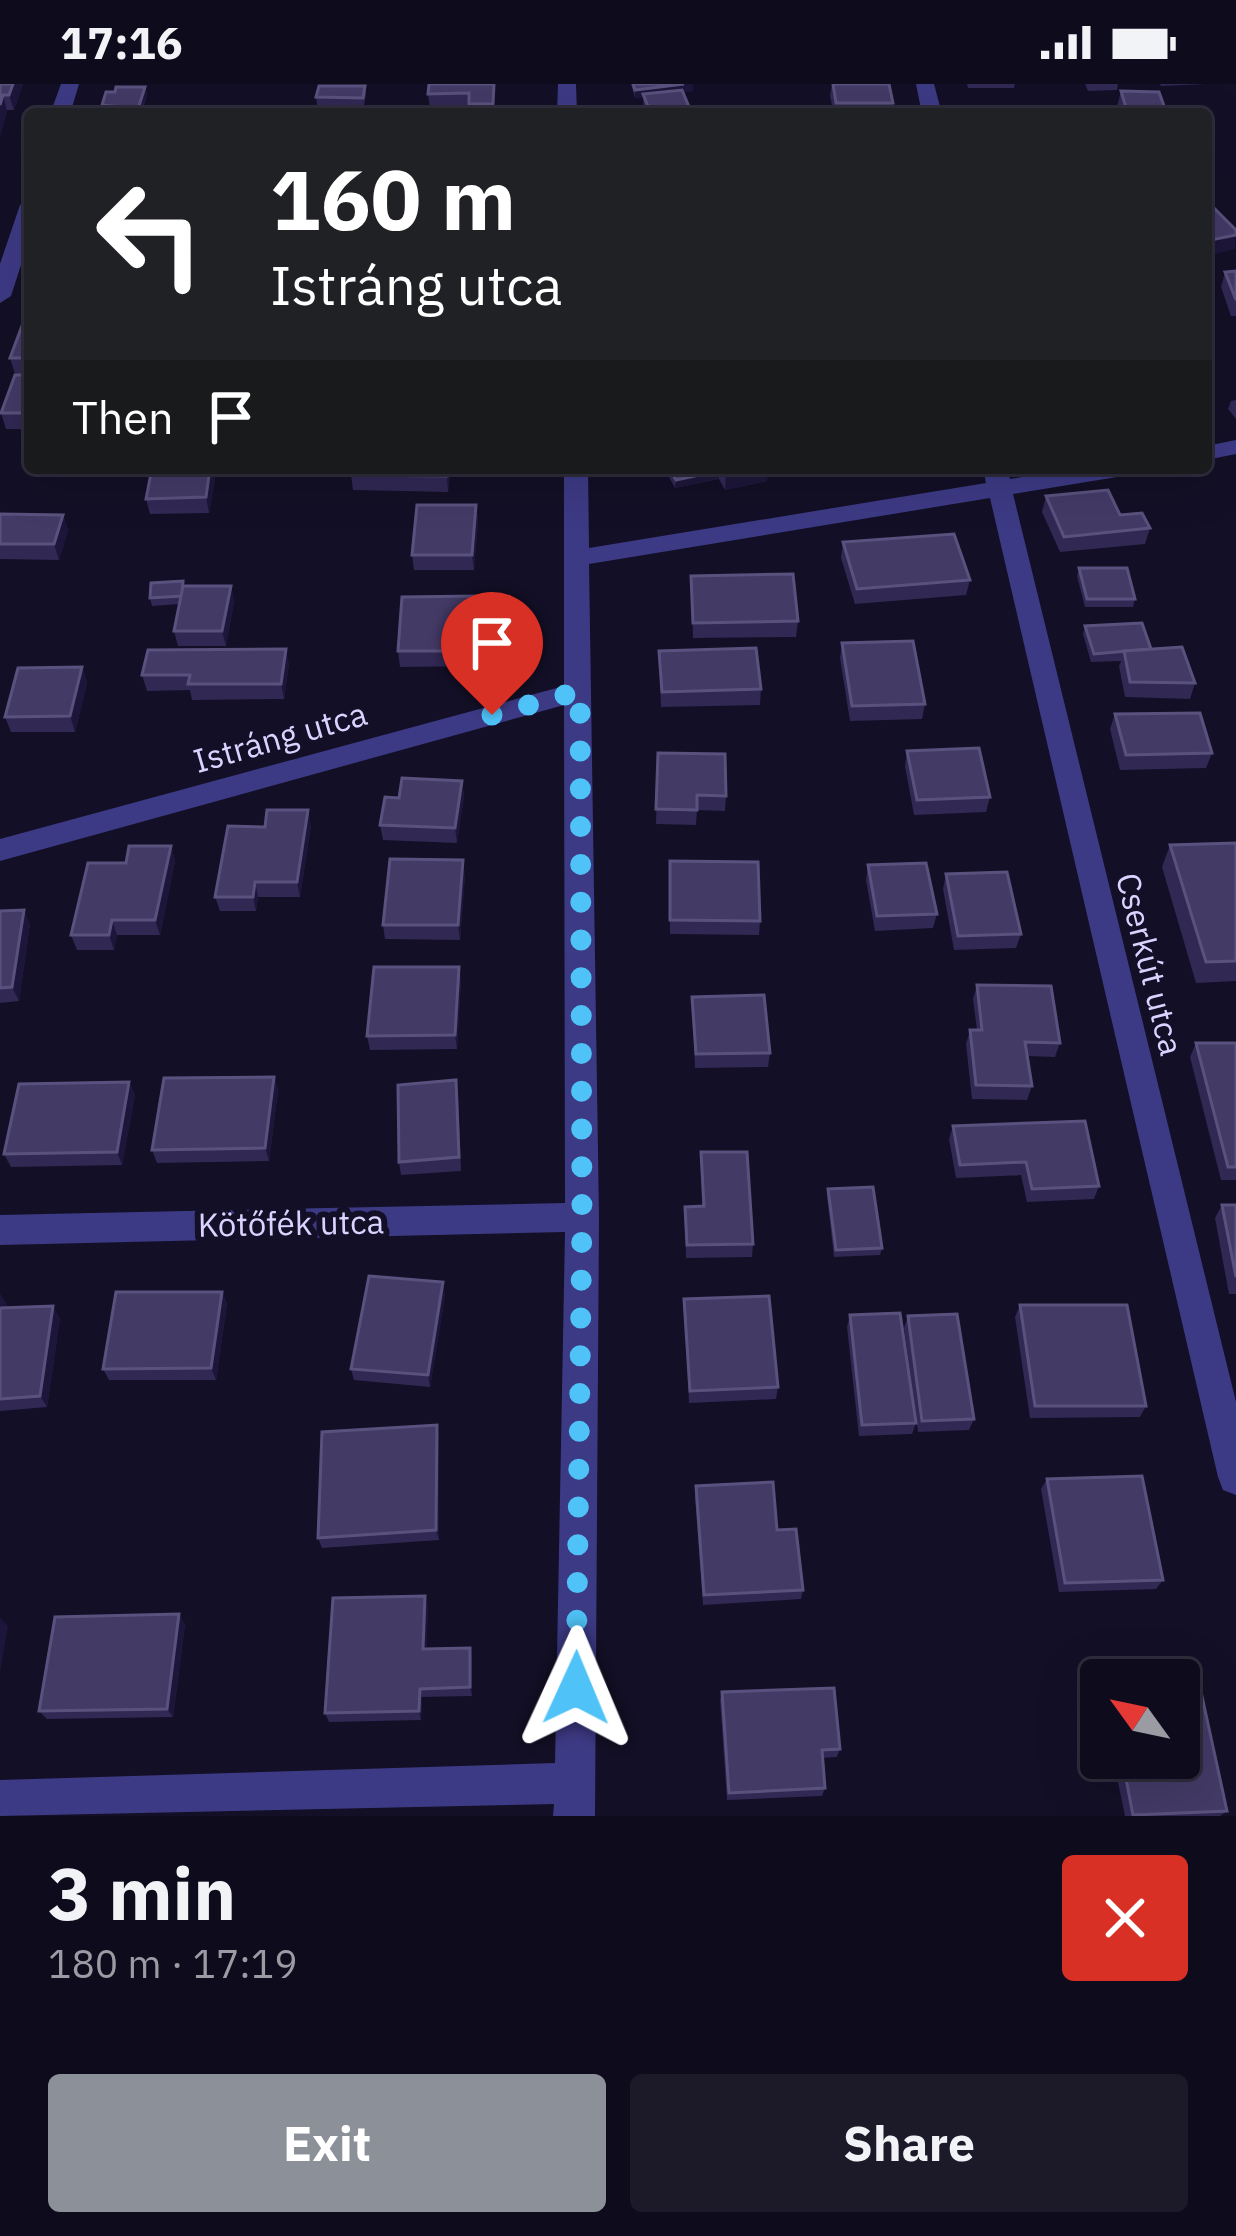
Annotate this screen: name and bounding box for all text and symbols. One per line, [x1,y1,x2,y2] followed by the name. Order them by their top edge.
[60,13,183,71] text: 17:16
[270,144,516,253] text: 160 m
[72,156,228,312] icon: left
[270,250,562,320] text: Istráng utca
[198,384,264,450] icon: arrive
[72,388,174,446] text: Then
[441,592,543,715] pin
[459,610,525,676] icon: arrive
[188,691,372,782] street label: Istráng utca
[1107,868,1194,1060] street label: Cserkút utca
[197,1199,385,1246] street label: Kötőfék utca
[513,1625,639,1751] position arrow
[1080,1659,1200,1779] north arrow
[1080,1659,1200,1779] map controls
[48,1846,236,1940] text: 3 min
[1062,1855,1188,1981] button: close
[48,1938,298,1989] text: 180 m · 17:19
[48,2074,606,2212] button: Exit
[630,2074,1188,2212] button: Share

